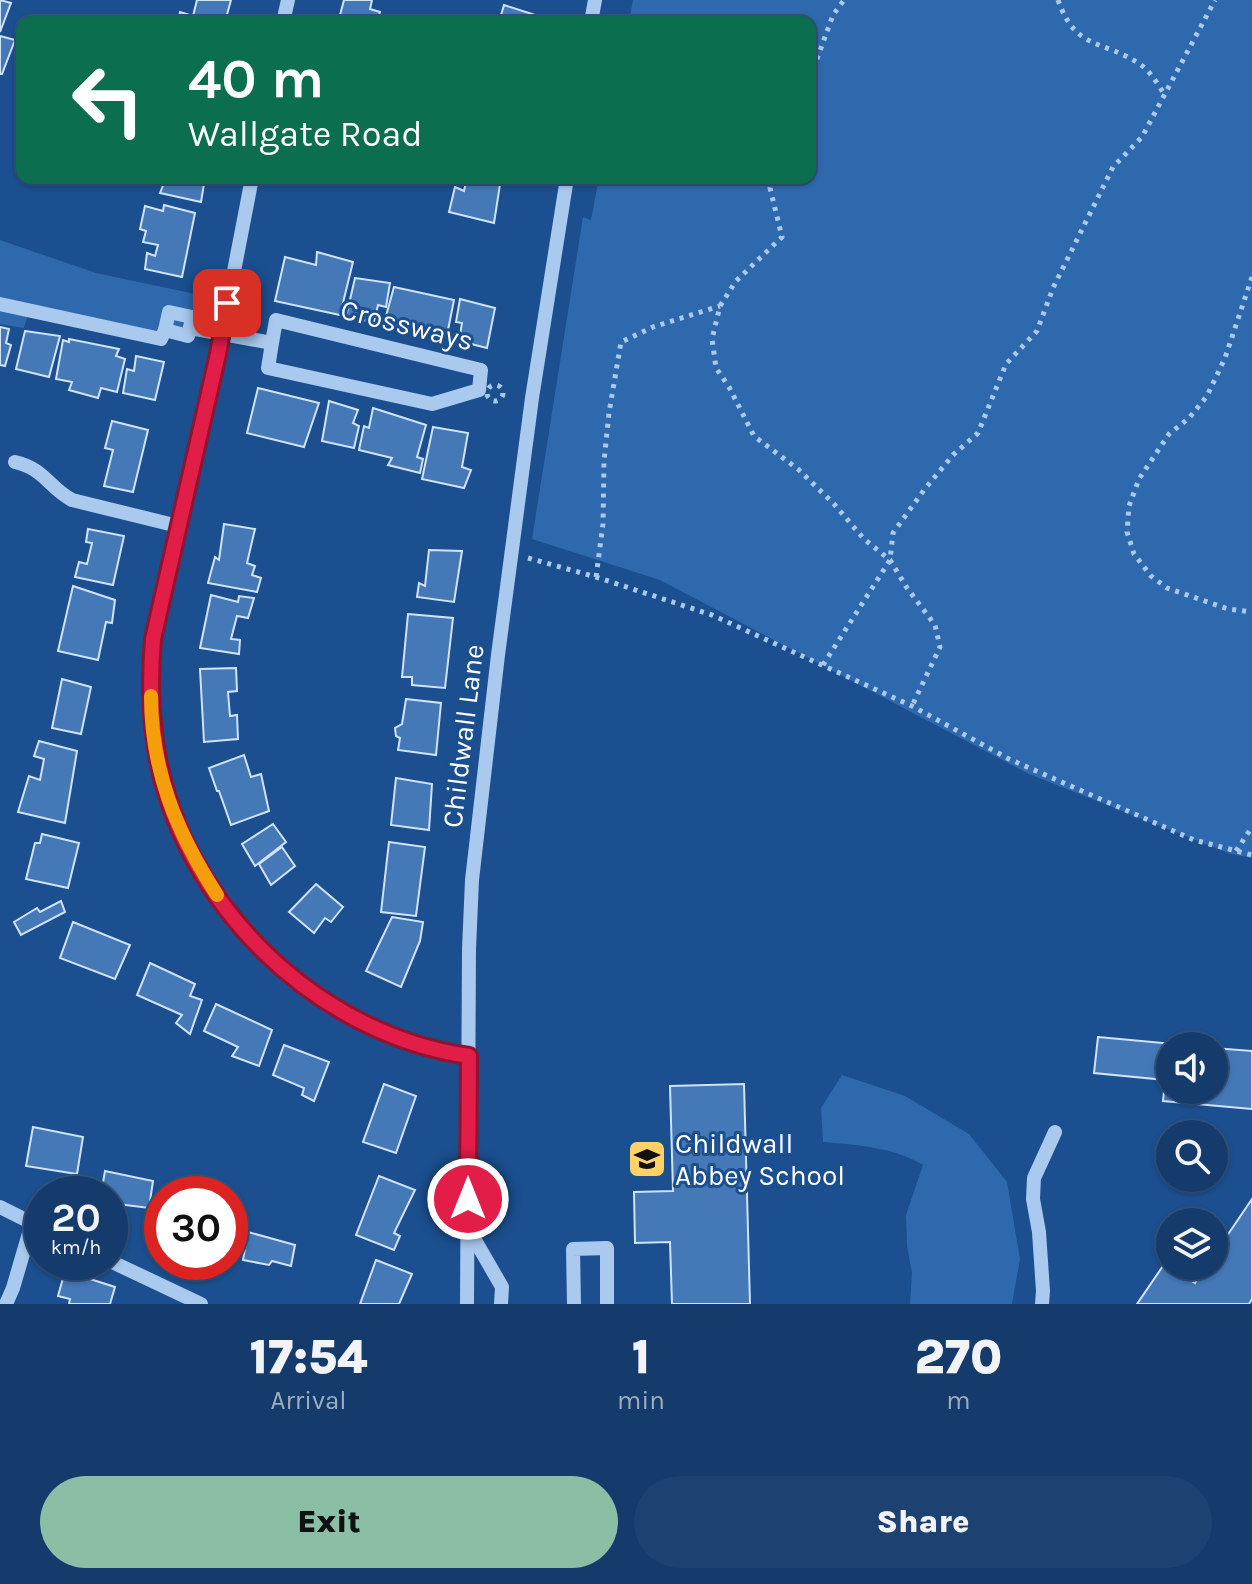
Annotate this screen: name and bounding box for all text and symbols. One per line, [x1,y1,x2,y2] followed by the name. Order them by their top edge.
[188,46,324,111] text: 40 m
[56,48,160,152] icon: left
[188,113,423,155] text: Wallgate Road
[193,269,261,337] pin
[205,281,249,325] icon: arrive
[337,293,477,357] street label: Crossways
[435,642,491,830] street label: Childwall Lane
[1156,1032,1228,1280] map controls
[1156,1032,1228,1104] button: sound
[1156,1120,1228,1192] button: search
[675,1127,845,1192] place label: Childwall Abbey School
[626,1138,668,1180] school or university icon: Childwall Abbey School
[426,1157,510,1241] position arrow
[144,1176,248,1280] speed limit sign: 30
[51,1194,101,1241] text: 20
[1156,1208,1228,1280] button: layers
[51,1236,101,1259] text: km/h
[250,1329,367,1385] text: 17:54
[632,1329,650,1385] text: 1
[914,1329,1002,1385] text: 270
[270,1385,347,1416] text: Arrival
[617,1385,665,1416] text: min
[946,1385,971,1416] text: m
[40,1476,618,1568] button: Exit
[634,1476,1212,1568] button: Share

